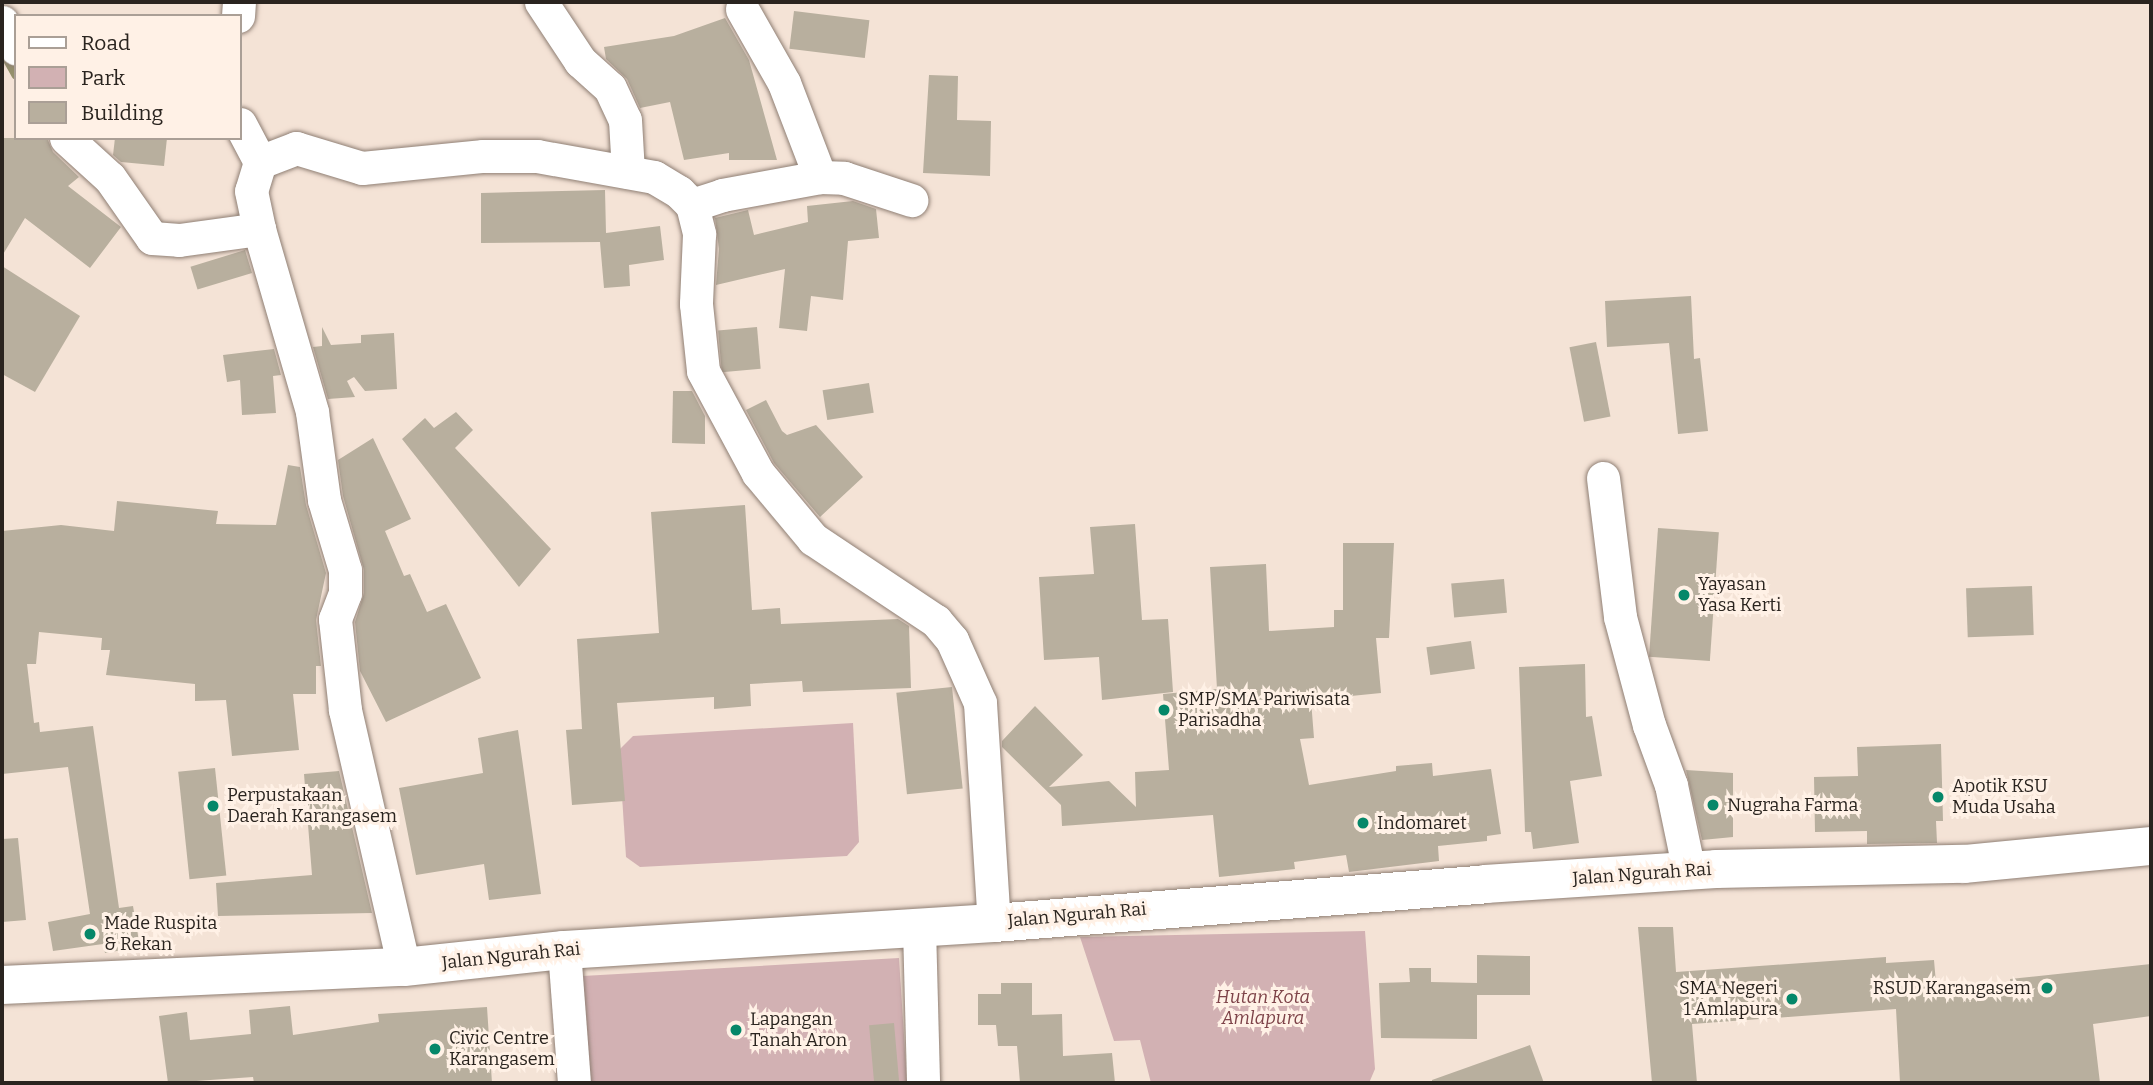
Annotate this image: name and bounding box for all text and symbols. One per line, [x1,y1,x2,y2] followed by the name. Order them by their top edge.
[14,14,242,140] legend
[81,30,130,56] text: Road
[81,65,125,91] text: Park
[81,100,163,126] text: Building
[1698,574,1781,616] place label: Yayasan Yasa Kerti
[1676,587,1692,603] marker: Yayasan Yasa Kerti
[1178,689,1350,732] place label: SMP/SMA Pariwisata Parisadha
[1156,702,1172,718] marker: SMP/SMA Pariwisata Parisadha
[1952,776,2056,818] place label: Apotik KSU Muda Usaha
[227,785,397,828] place label: Perpustakaan Daerah Karangasem
[1930,789,1946,805] marker: Apotik KSU Muda Usaha
[1727,794,1858,816] place label: Nugraha Farma
[1705,797,1721,813] marker: Nugraha Farma
[205,798,221,814] marker: Perpustakaan Daerah Karangasem
[1377,812,1467,834] place label: Indomaret
[1355,815,1371,831] marker: Indomaret
[1572,858,1712,890] street label: Jalan Ngurah Rai
[1007,898,1147,932] street label: Jalan Ngurah Rai
[104,913,217,956] place label: Made Ruspita & Rekan
[82,926,98,942] marker: Made Ruspita & Rekan
[441,938,581,974] street label: Jalan Ngurah Rai
[1873,977,2031,999] place label: RSUD Karangasem
[1679,978,1778,1020] place label: SMA Negeri 1 Amlapura
[2037,978,2057,998] marker: RSUD Karangasem
[1216,987,1310,1030] park label: Hutan Kota Amlapura
[1784,991,1800,1007] marker: SMA Negeri 1 Amlapura
[750,1009,847,1052] place label: Lapangan Tanah Aron
[728,1022,744,1038] marker: Lapangan Tanah Aron
[449,1028,555,1070] place label: Civic Centre Karangasem
[427,1041,443,1057] marker: Civic Centre Karangasem

